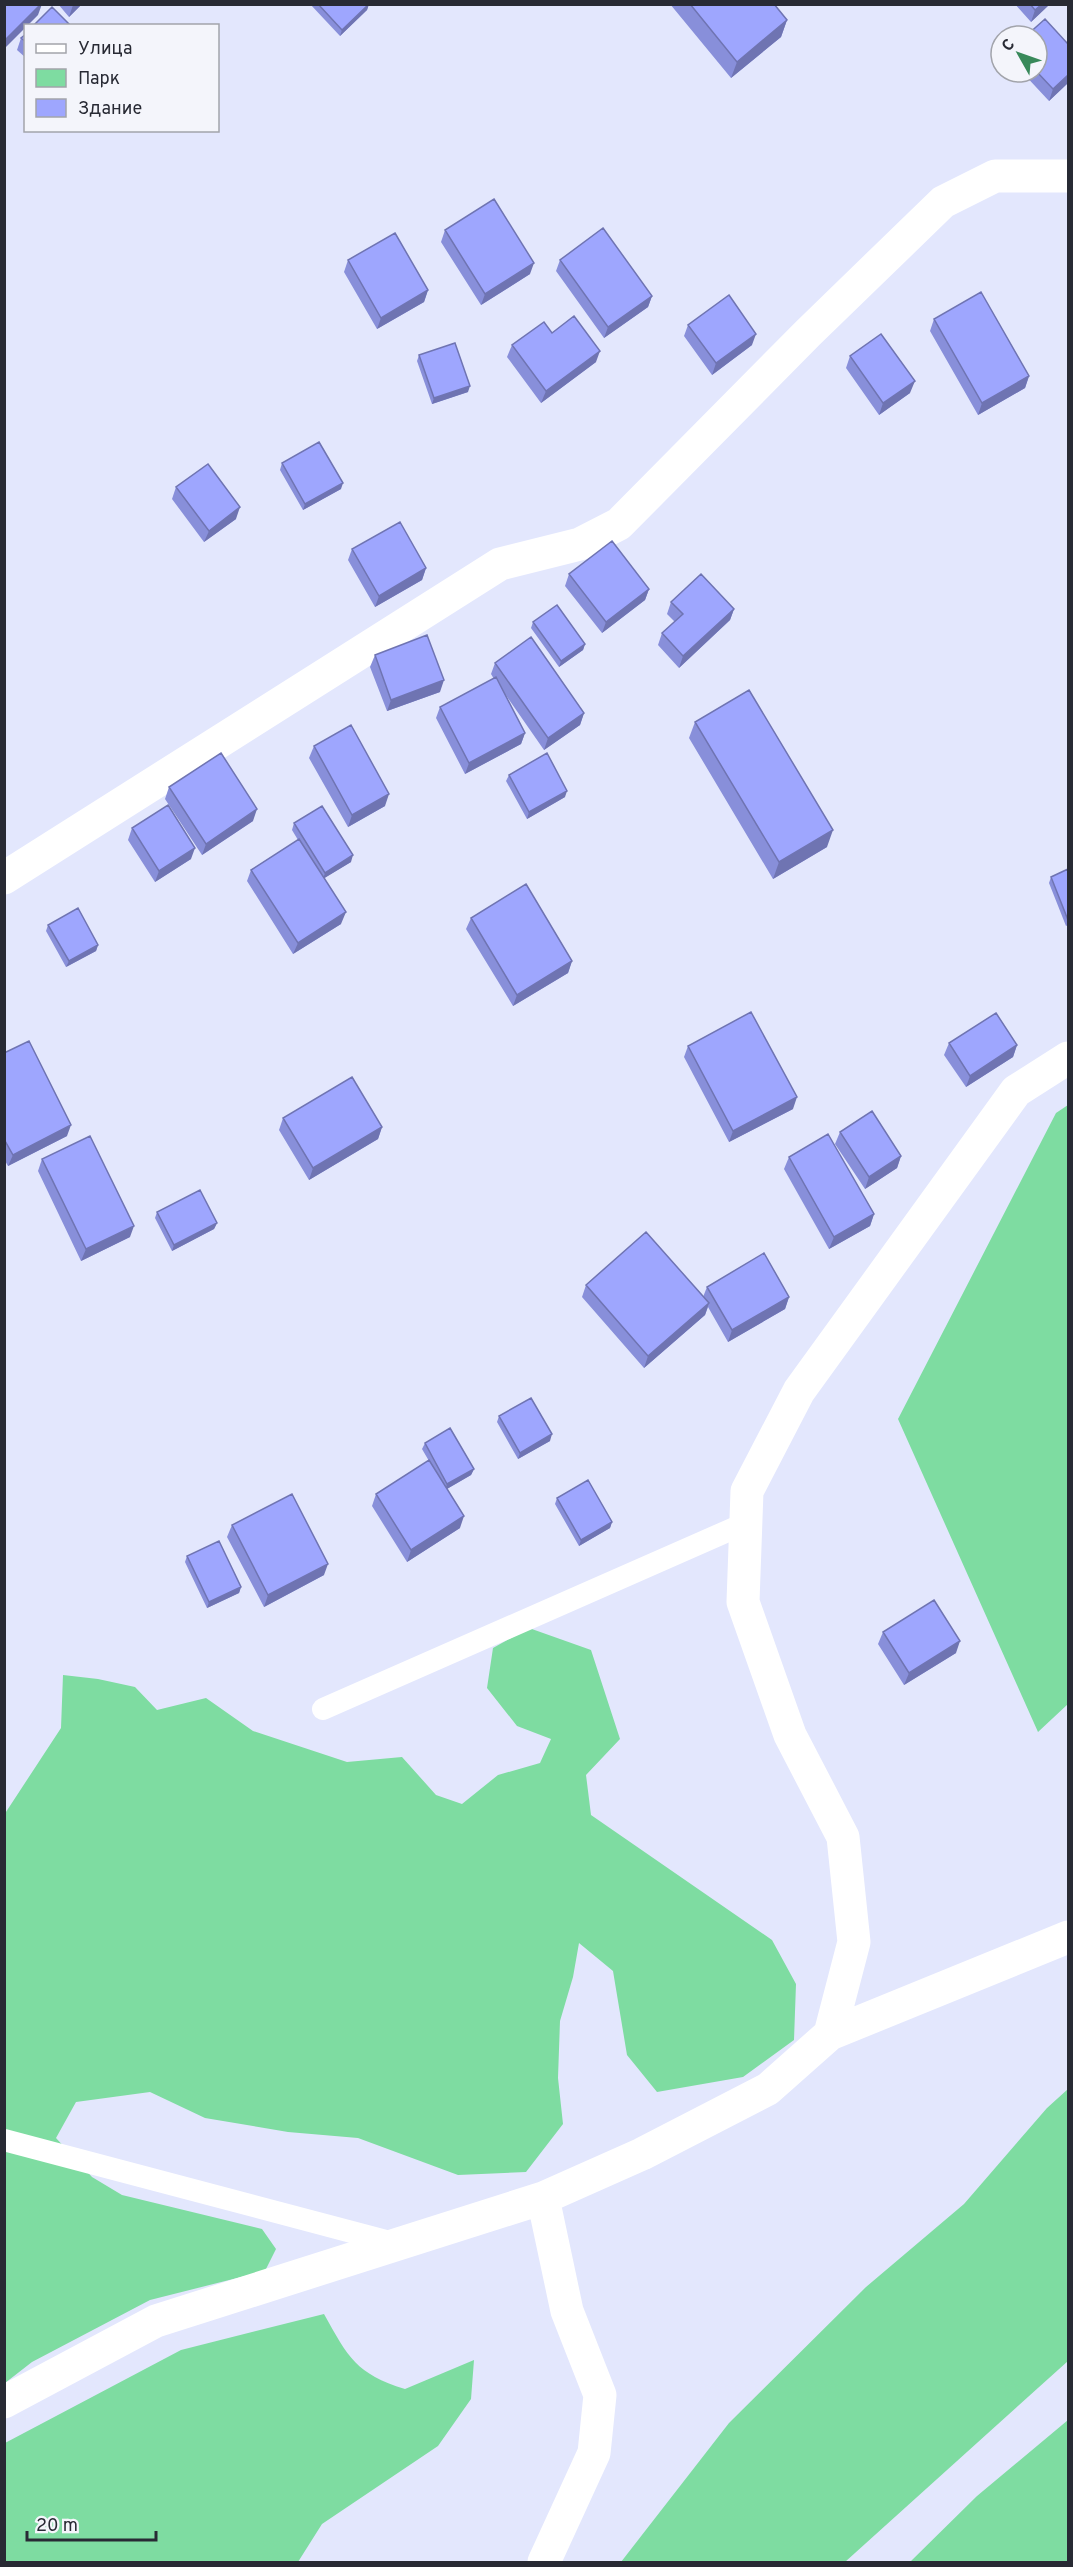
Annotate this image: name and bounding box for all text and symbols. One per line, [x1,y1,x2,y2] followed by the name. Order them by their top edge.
[24,24,219,132] legend
[989,24,1049,84] north arrow
[998,35,1020,56] text: С
[78,38,132,61] text: Улица
[78,68,120,91] text: Парк
[78,98,142,121] text: Здание
[27,2504,156,2542] scale bar
[36,2515,78,2538] text: 20 m

